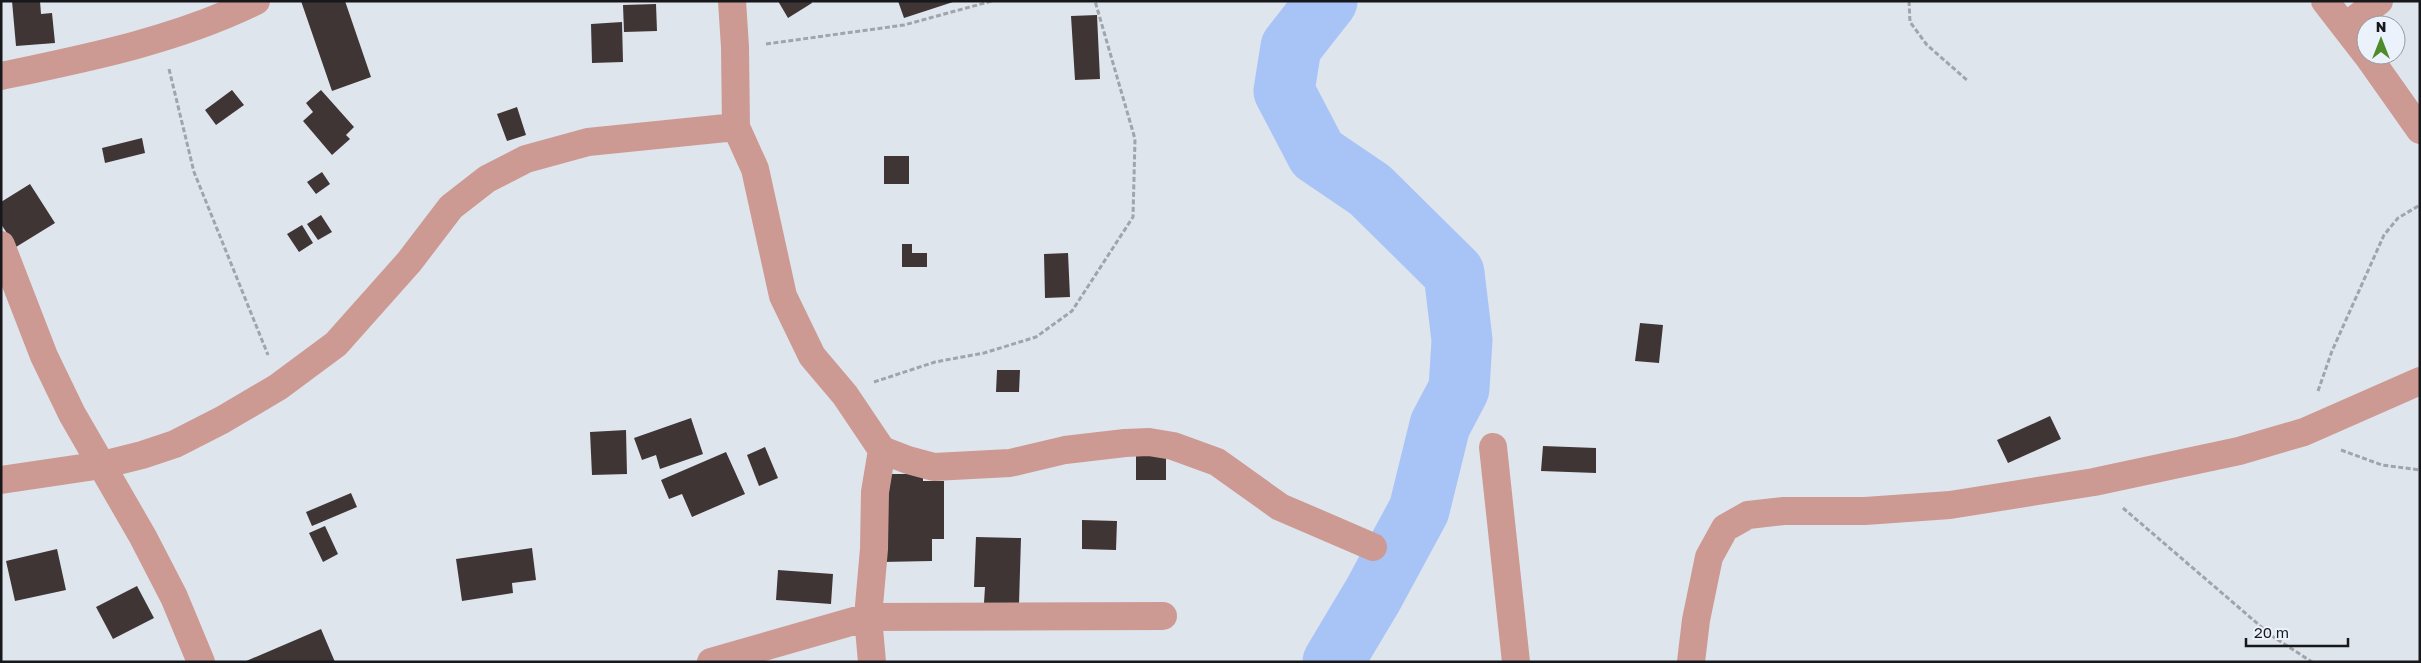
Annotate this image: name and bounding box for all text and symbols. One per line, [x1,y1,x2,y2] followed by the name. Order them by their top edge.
[2356,15,2406,65] north arrow
[2376,18,2386,35] text: N
[2246,616,2348,648] scale bar
[2254,623,2289,641] text: 20 m

